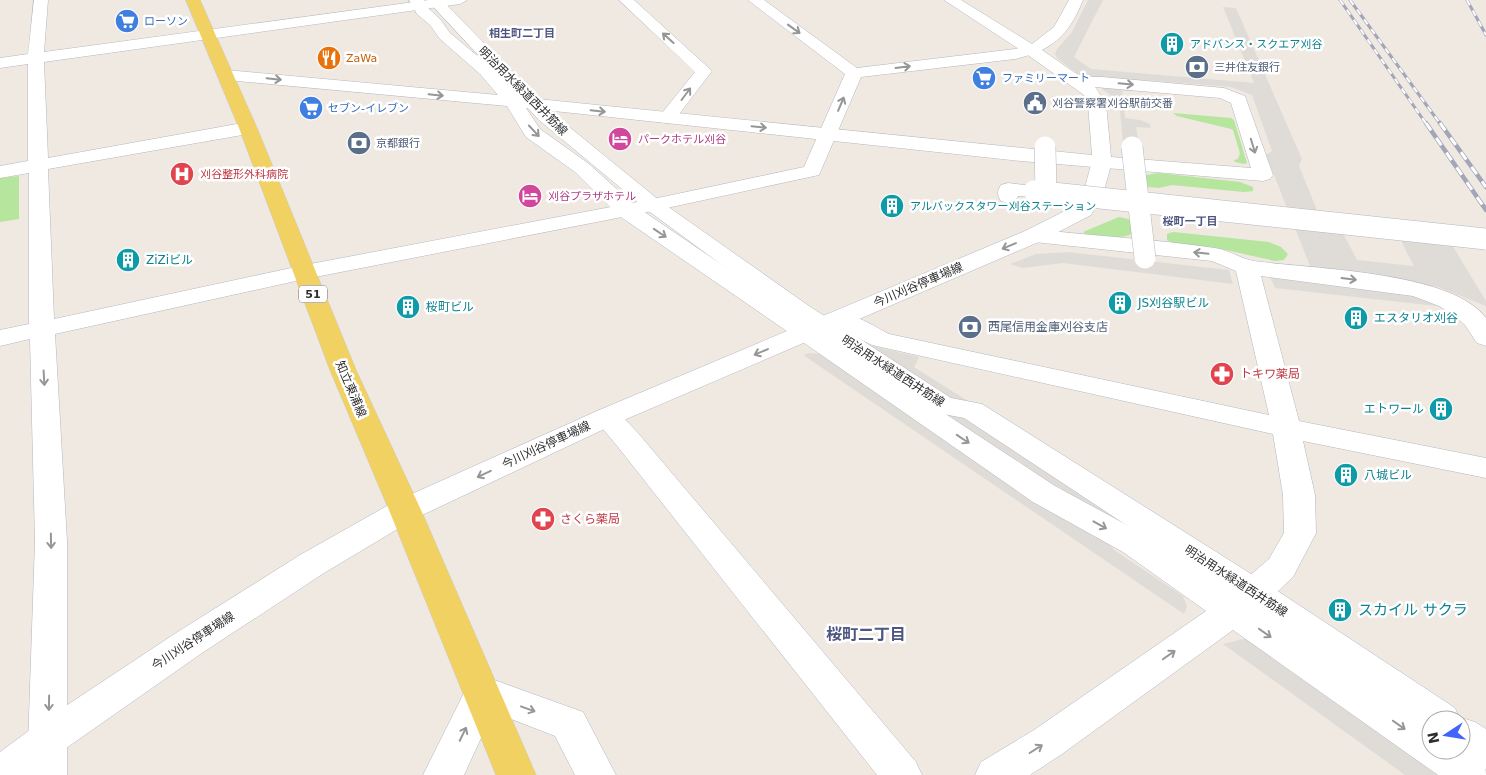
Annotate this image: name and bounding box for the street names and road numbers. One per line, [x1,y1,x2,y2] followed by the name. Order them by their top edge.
[476,44,570,138] street label: 明治用水緑道西井筋線
[871,260,965,310] street label: 今川刈谷停車場線
[299,286,327,302] road number: 51
[839,332,947,410] street label: 明治用水緑道西井筋線
[333,359,369,419] street label: 知立東浦線
[500,418,592,472] street label: 今川刈谷停車場線
[1182,542,1290,620] street label: 明治用水緑道西井筋線
[149,609,237,673] street label: 今川刈谷停車場線

